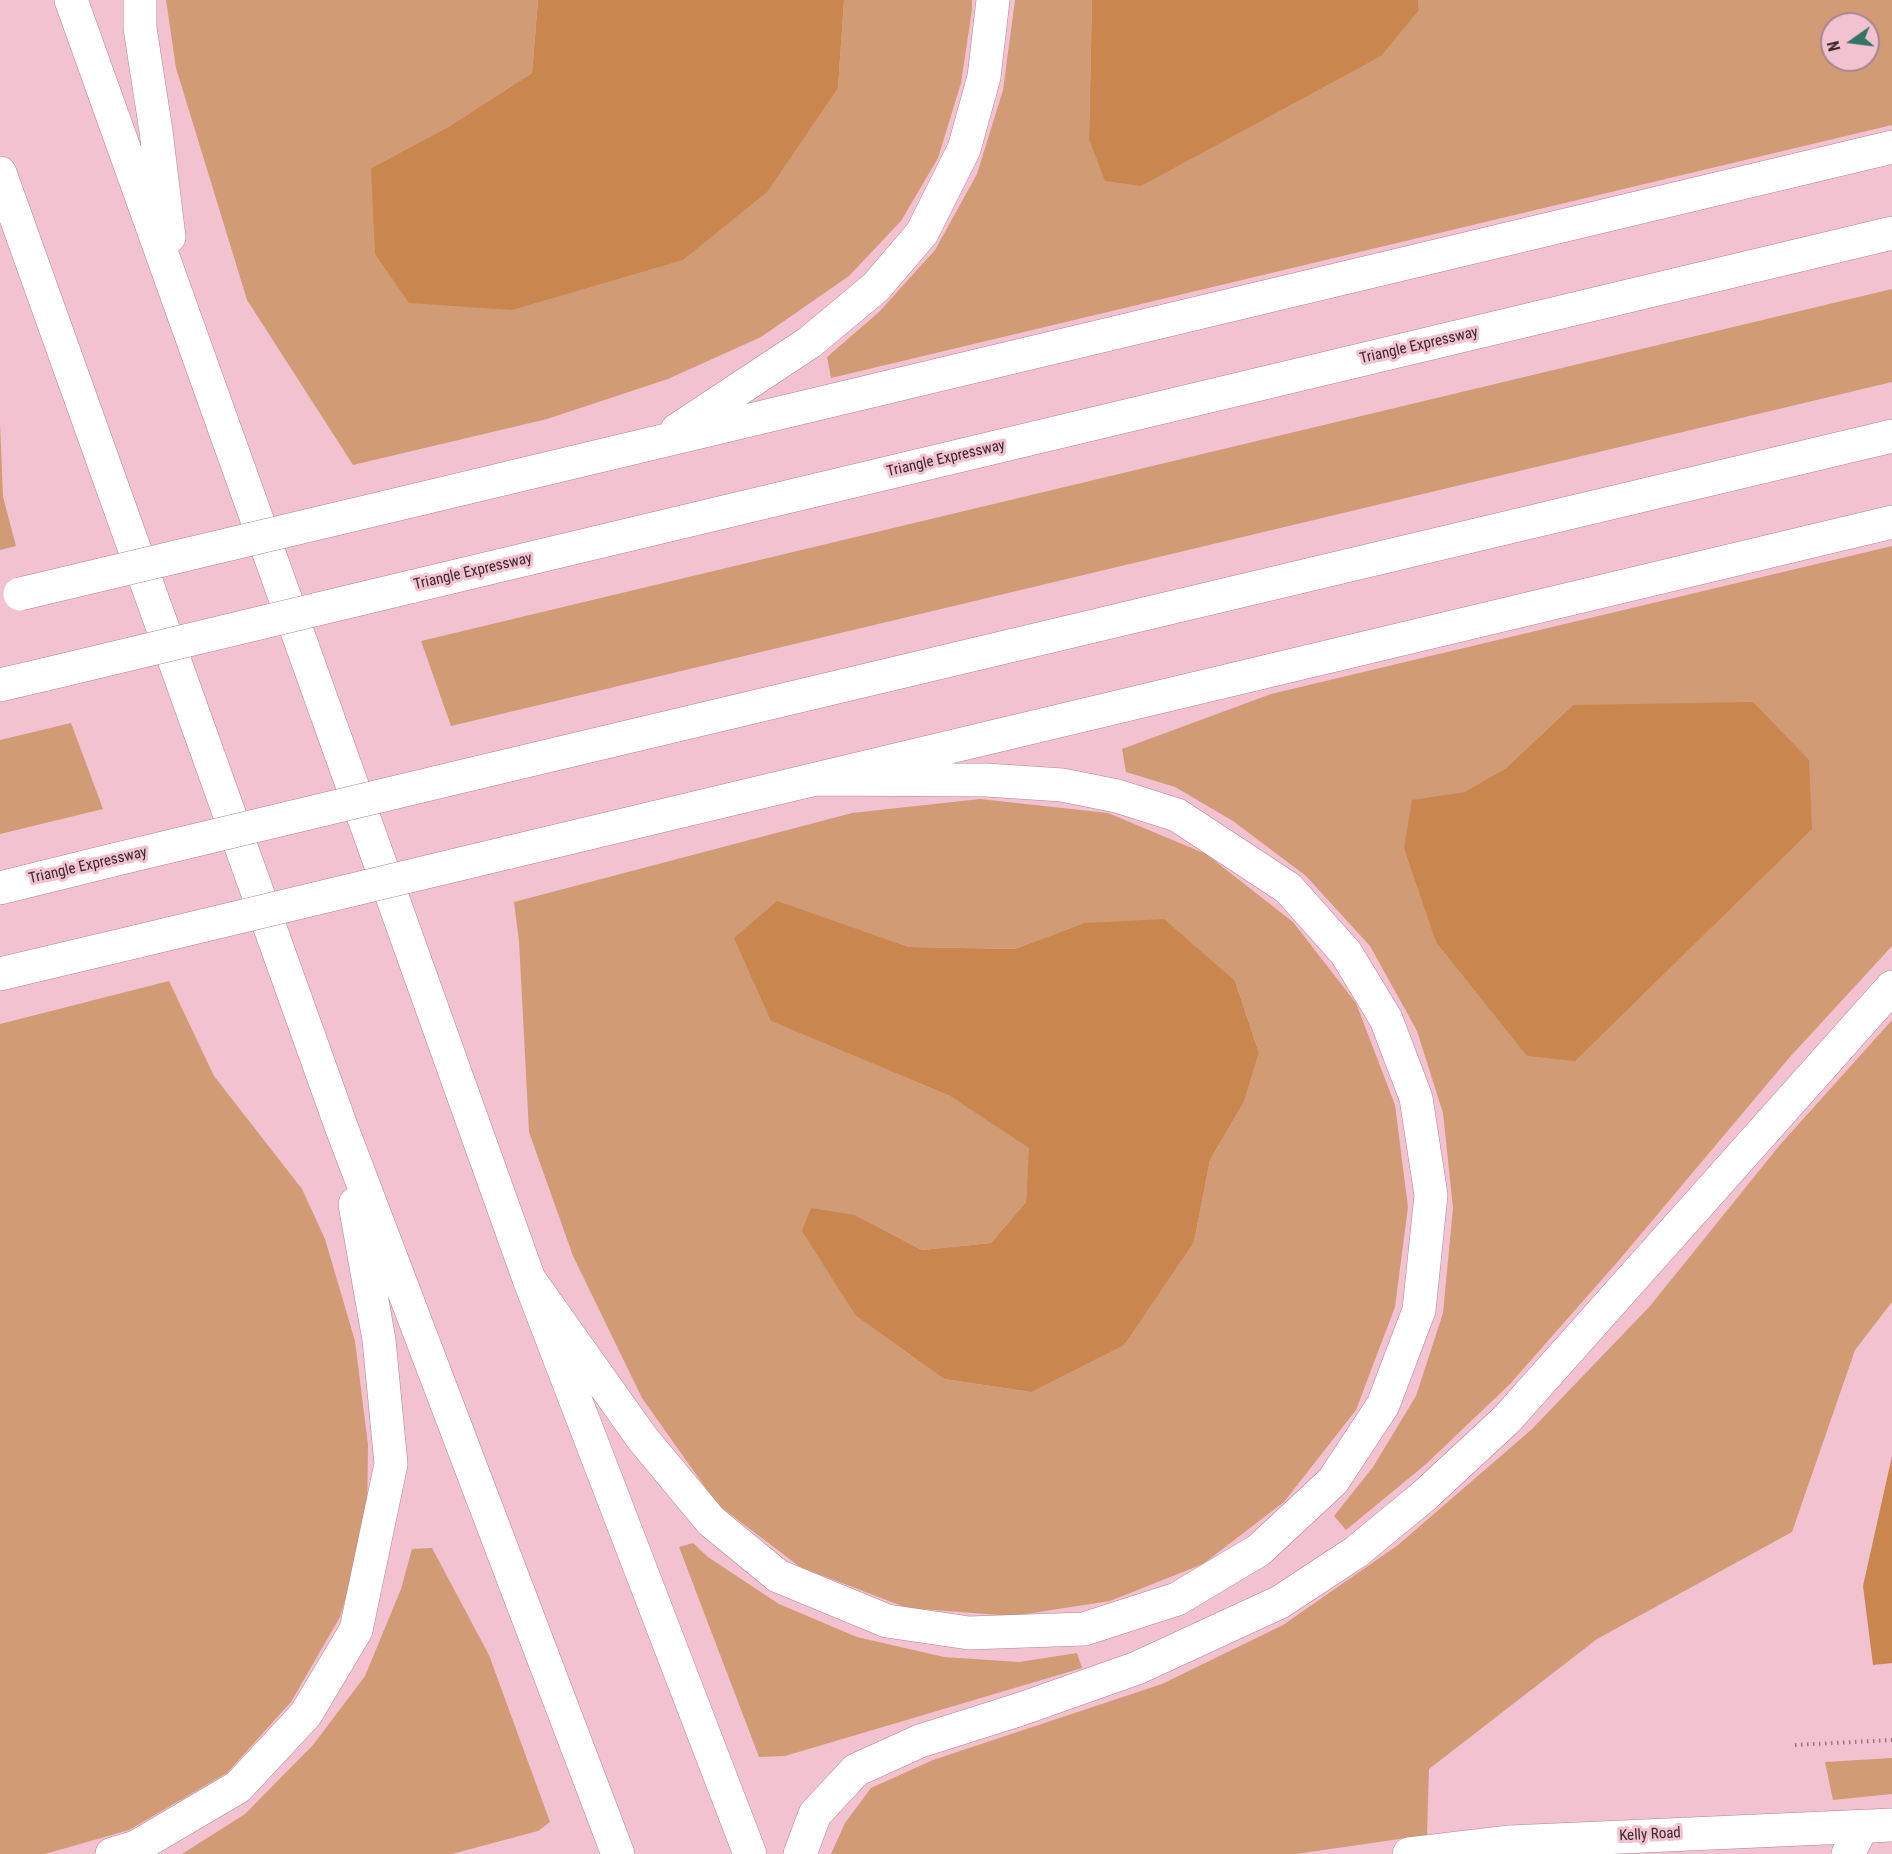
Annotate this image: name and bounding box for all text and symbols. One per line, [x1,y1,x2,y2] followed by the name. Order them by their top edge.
[1820,12,1880,72] north arrow
[1824,39,1844,53] text: N
[1358,324,1480,368] street label: Triangle Expressway
[885,437,1007,481] street label: Triangle Expressway
[412,550,534,594] street label: Triangle Expressway
[27,844,149,888] street label: Triangle Expressway
[1619,1824,1681,1846] street label: Kelly Road

